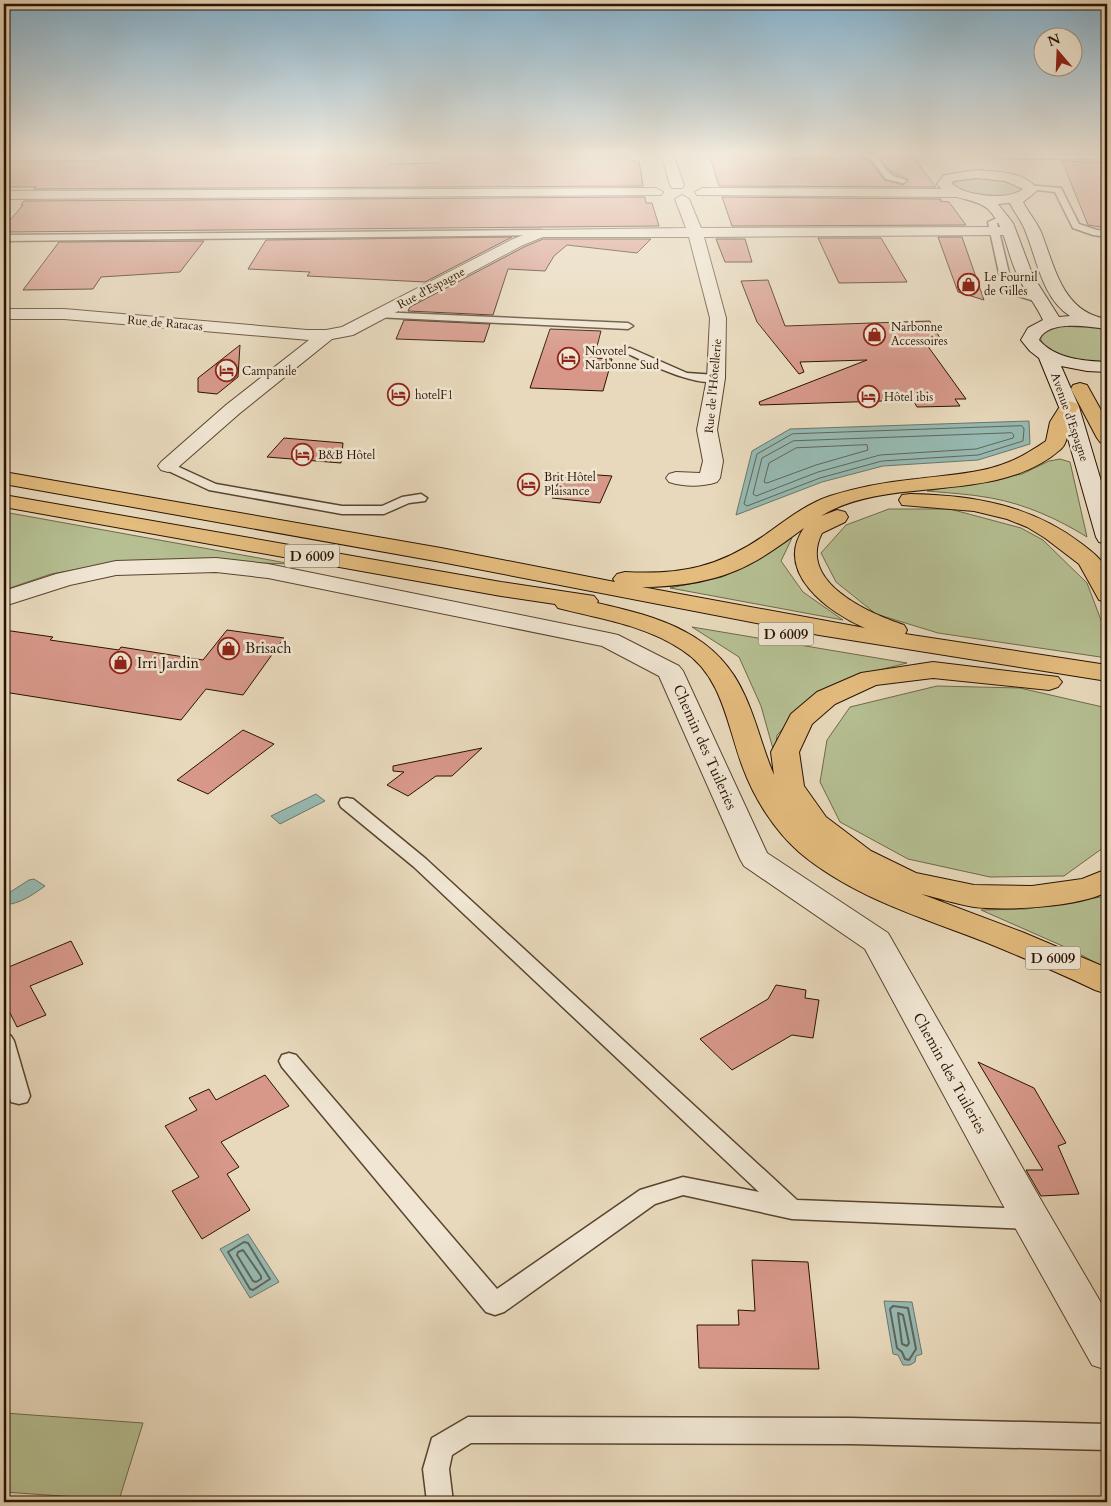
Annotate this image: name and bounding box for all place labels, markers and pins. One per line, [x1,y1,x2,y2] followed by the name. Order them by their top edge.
[984,269,1037,299] place label: Le Fournil de Gilles
[956,272,980,296] shop icon: Le Fournil de Gilles
[891,319,948,349] place label: Narbonne Accessoires
[863,322,887,346] shop icon: Narbonne Accessoires
[585,343,660,373] place label: Novotel Narbonne Sud
[557,346,581,370] hotel icon: Novotel Narbonne Sud
[214,359,238,383] hotel icon: Campanile
[242,363,297,379] place label: Campanile
[387,383,411,407] hotel icon: hotelF1
[856,385,880,409] hotel icon: Hôtel ibis
[415,387,453,403] place label: hotelF1
[884,389,933,405] place label: Hôtel ibis
[290,443,314,467] hotel icon: B&B Hôtel
[318,447,375,463] place label: B&B Hôtel
[544,469,596,499] place label: Brit Hôtel Plaisance
[516,472,540,496] hotel icon: Brit Hôtel Plaisance
[217,636,241,660] shop icon: Brisach
[245,638,292,658] place label: Brisach
[109,651,133,675] shop icon: Irri Jardin
[137,653,200,673] place label: Irri Jardin

